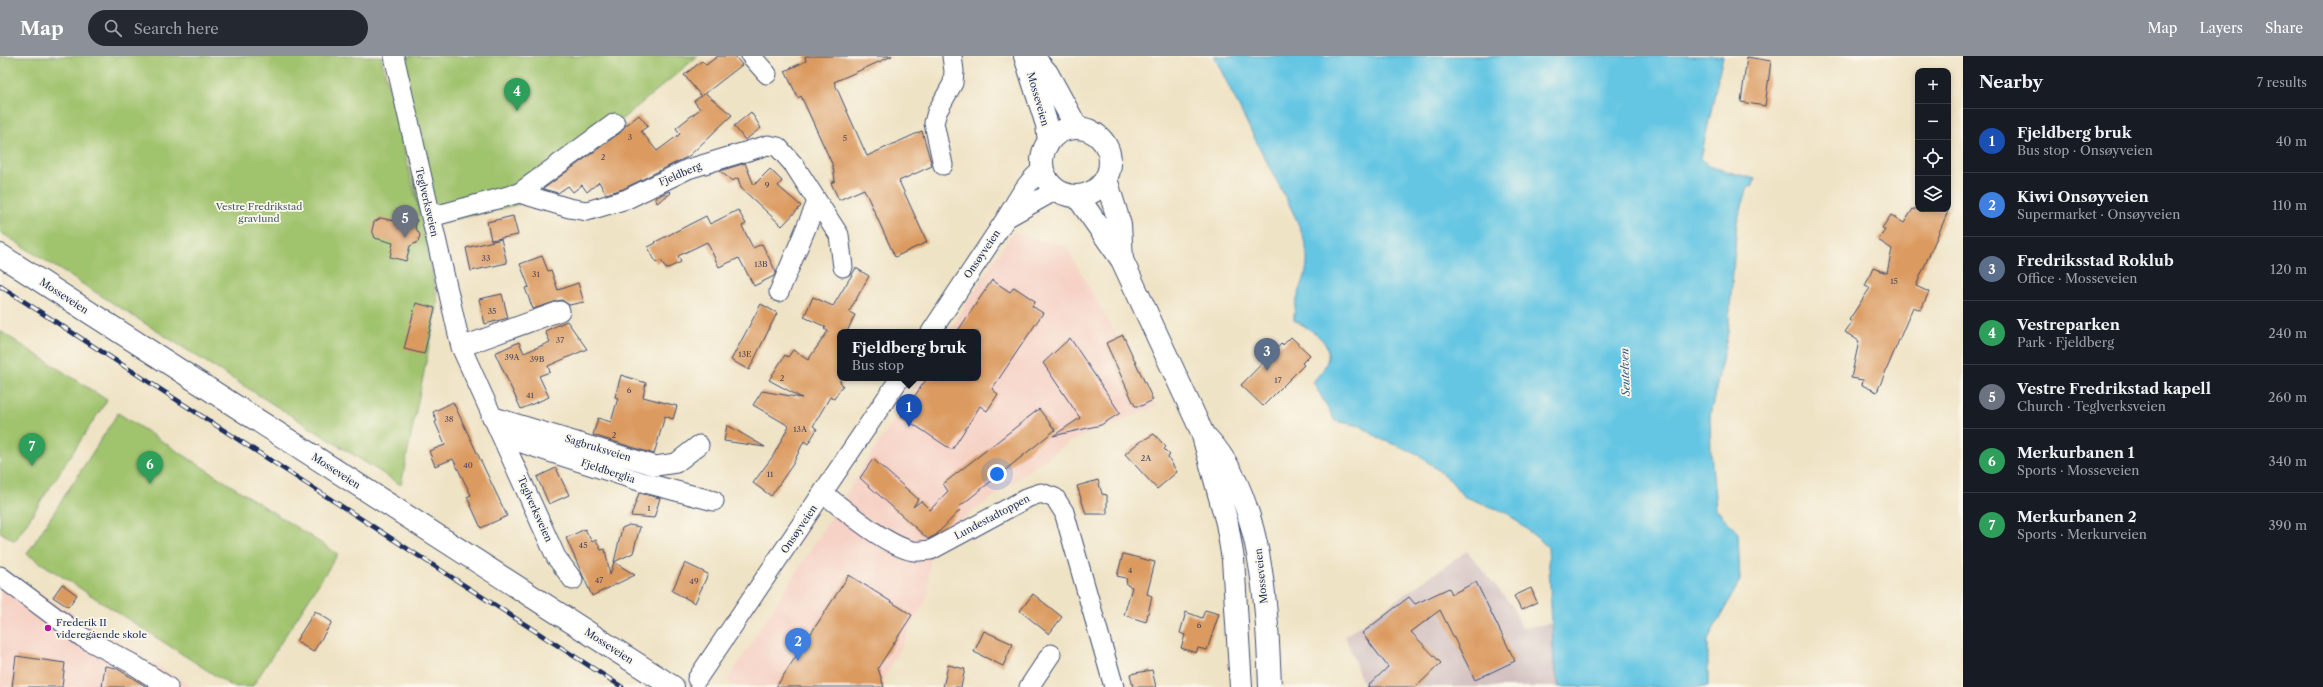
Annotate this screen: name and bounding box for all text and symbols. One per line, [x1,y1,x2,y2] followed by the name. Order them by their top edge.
[88,10,368,46] search box
[20,17,64,40] text: Map
[102,17,124,39] icon: search
[134,19,219,38] text: Search here
[2147,19,2177,37] text: Map
[2199,19,2243,37] text: Layers
[2265,19,2303,37] text: Share
[1915,68,1951,212] map controls
[1915,68,1951,104] button: +
[1024,70,1052,128] street label: Mosseveien
[1979,72,2043,92] text: Nearby
[2257,74,2307,90] text: 7 results
[504,78,530,111] pin: 4
[1915,104,1951,140] button: −
[2017,123,2132,142] text: Fjeldberg bruk
[628,132,632,142] house number: 3
[843,133,847,143] house number: 5
[1989,133,1995,149] text: 1
[2276,133,2307,149] text: 40 m
[1915,140,1951,176] button: locate
[2017,142,2153,158] text: Bus stop · Onsøyveien
[601,152,606,162] house number: 2
[657,159,704,189] street label: Fjeldberg
[413,166,441,239] street label: Teglverksveien
[1915,176,1951,212] button: layers
[765,180,770,190] house number: 9
[2017,187,2149,206] text: Kiwi Onsøyveien
[1988,197,1996,213] text: 2
[2272,197,2307,213] text: 110 m
[215,200,302,225] park label: Vestre Fredrikstad gravlund
[392,205,418,238] pin: 5
[2017,206,2180,222] text: Supermarket · Onsøyveien
[961,226,1003,281] street label: Onsøyveien
[2017,251,2174,270] text: Fredriksstad Roklub
[482,253,490,263] house number: 33
[754,259,768,269] house number: 13B
[1988,261,1996,277] text: 3
[2270,261,2307,277] text: 120 m
[532,269,541,279] house number: 31
[2017,270,2137,286] text: Office · Mosseveien
[37,275,92,317] street label: Mosseveien
[1890,276,1898,286] house number: 15
[488,306,496,316] house number: 35
[2017,315,2120,334] text: Vestreparken
[1988,325,1996,341] text: 4
[2268,325,2307,341] text: 240 m
[837,329,981,381] popup
[2017,334,2114,350] text: Park · Fjeldberg
[556,335,564,345] house number: 37
[852,338,966,357] text: Fjeldberg bruk
[1254,338,1280,371] pin: 3
[1617,347,1633,397] water label: Seutelven
[738,349,752,359] house number: 13E
[505,352,520,362] house number: 39A
[530,354,545,364] house number: 39B
[852,357,904,373] text: Bus stop
[780,373,785,383] house number: 2
[1274,375,1282,385] house number: 17
[2017,379,2211,398] text: Vestre Fredrikstad kapell
[627,385,632,395] house number: 6
[1988,389,1996,405] text: 5
[2268,389,2307,405] text: 260 m
[526,390,535,400] house number: 41
[896,394,922,427] pin: 1
[2017,398,2166,414] text: Church · Teglverksveien
[444,414,454,424] house number: 38
[793,424,808,434] house number: 13A
[612,430,617,440] house number: 2
[563,432,633,464] street label: Sagbruksveien
[19,433,45,466] pin: 7
[2017,443,2135,462] text: Merkurbanen 1
[309,450,364,492] street label: Mosseveien
[137,451,163,484] pin: 6
[1141,453,1152,463] house number: 2A
[1988,453,1996,469] text: 6
[2269,453,2307,469] text: 340 m
[579,456,637,486] street label: Fjeldberglia
[463,460,473,470] house number: 40
[2017,462,2140,478] text: Sports · Mosseveien
[987,464,1007,484] your location
[767,469,774,479] house number: 11
[515,474,556,545] street label: Teglverksveien
[952,491,1033,542] street label: Lundestadtoppen
[778,501,820,556] street label: Onsøyveien
[647,503,651,513] house number: 1
[2017,507,2137,526] text: Merkurbanen 2
[1989,517,1995,533] text: 7
[2268,517,2307,533] text: 390 m
[2017,526,2147,542] text: Sports · Merkurveien
[579,540,587,550] house number: 45
[1252,547,1270,604] street label: Mosseveien
[1128,565,1133,575] house number: 4
[595,575,603,585] house number: 47
[689,576,699,586] house number: 49
[55,616,147,641] place label: Frederik II videregående skole
[1197,620,1202,630] house number: 6
[43,623,53,633] marker: Frederik II videregående skole
[582,625,637,667] street label: Mosseveien
[785,628,811,661] pin: 2

